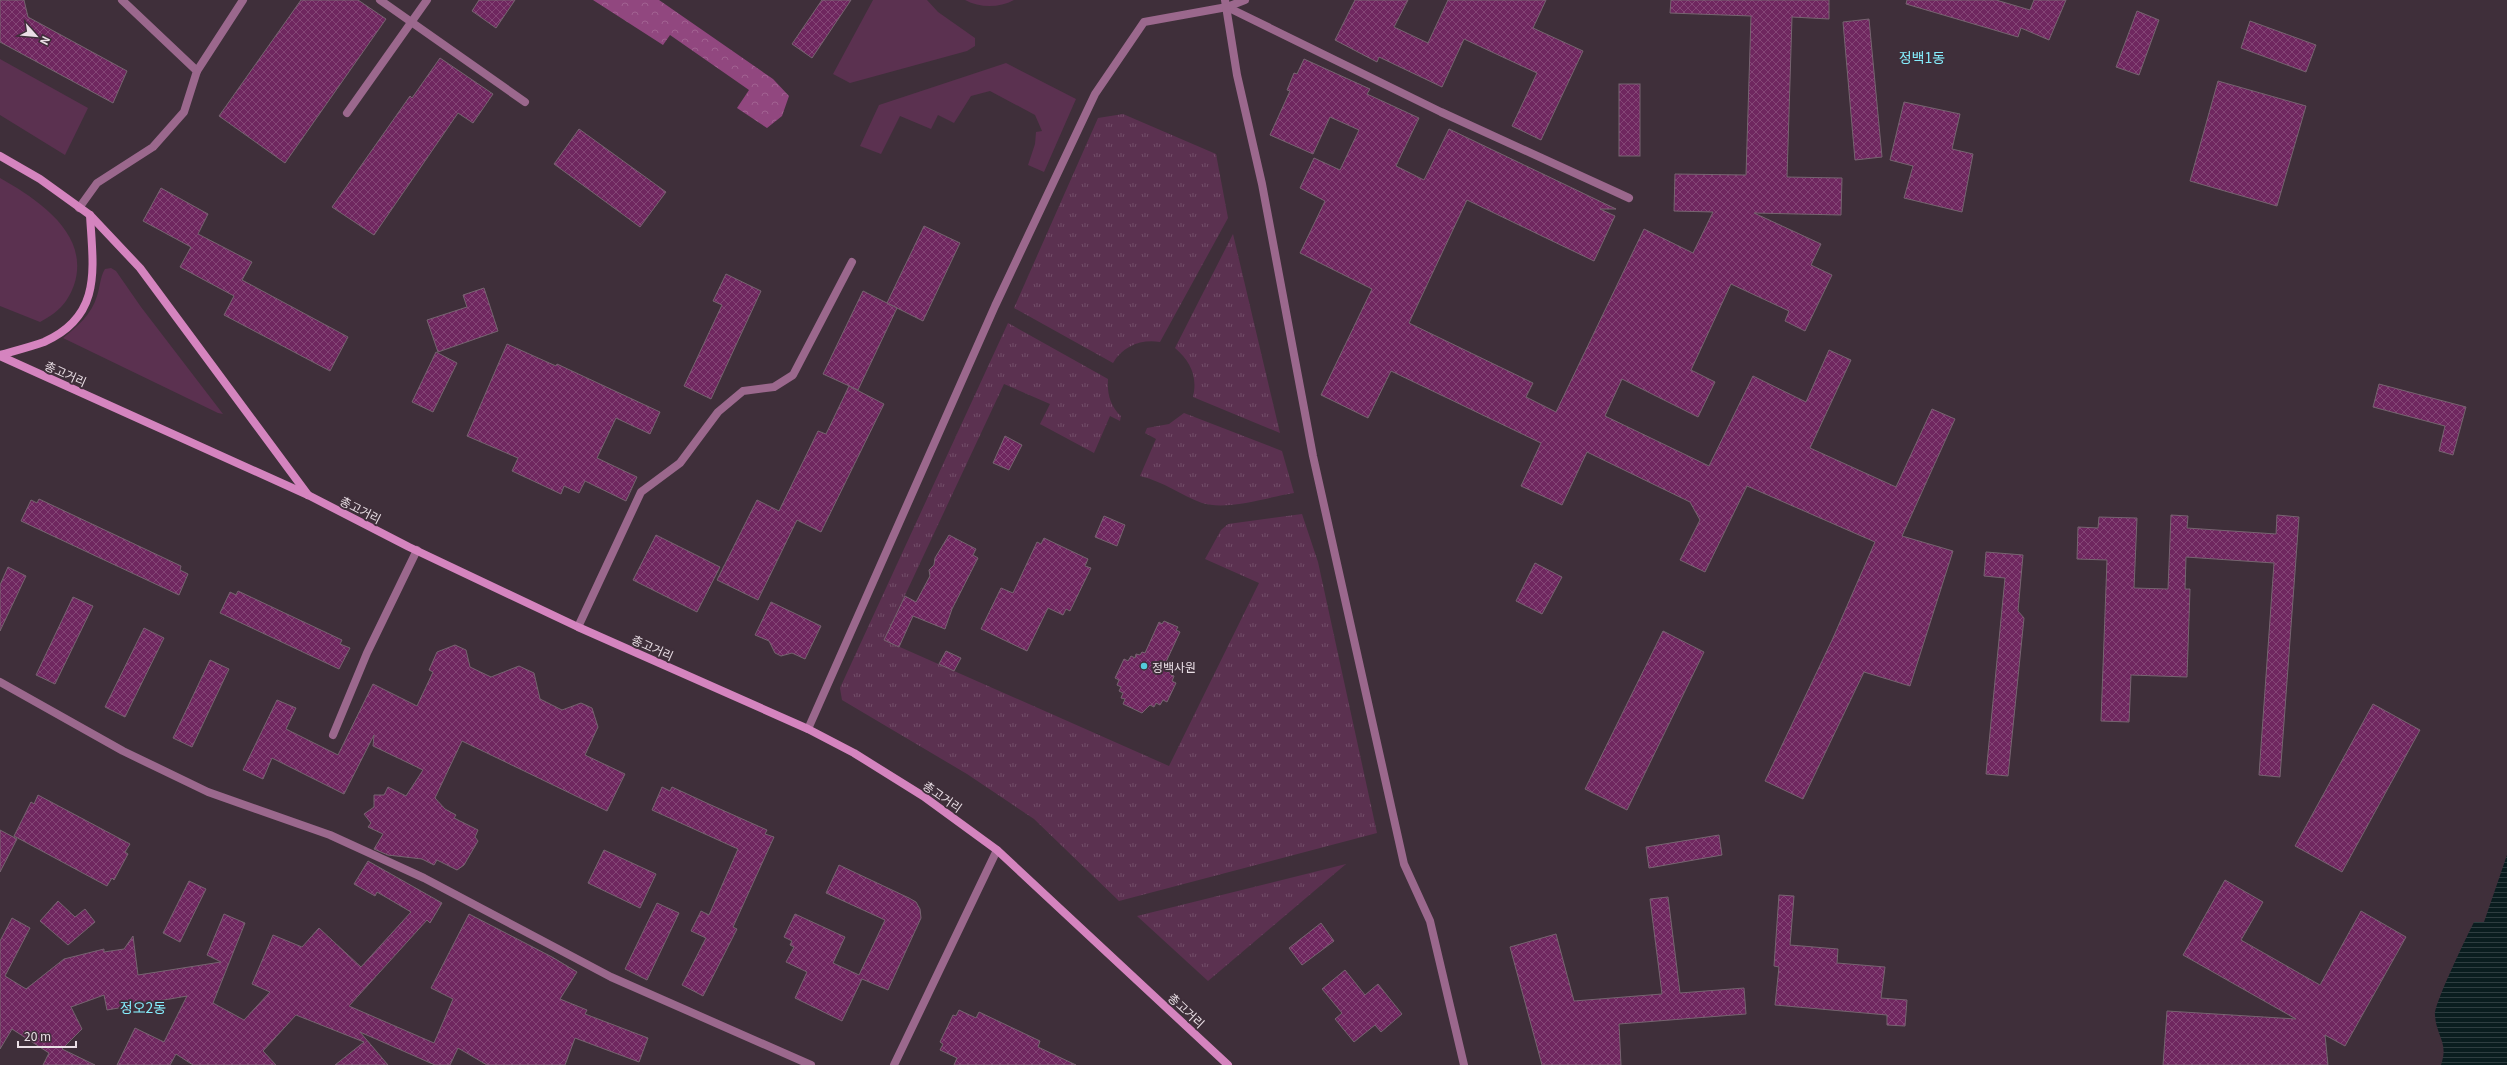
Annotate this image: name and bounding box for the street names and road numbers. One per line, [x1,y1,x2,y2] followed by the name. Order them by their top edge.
[42,356,90,390] street label: 총고거리
[337,491,385,527] street label: 총고거리
[629,630,677,664] street label: 총고거리
[920,776,966,816] street label: 총고거리
[1165,989,1209,1031] street label: 총고거리

